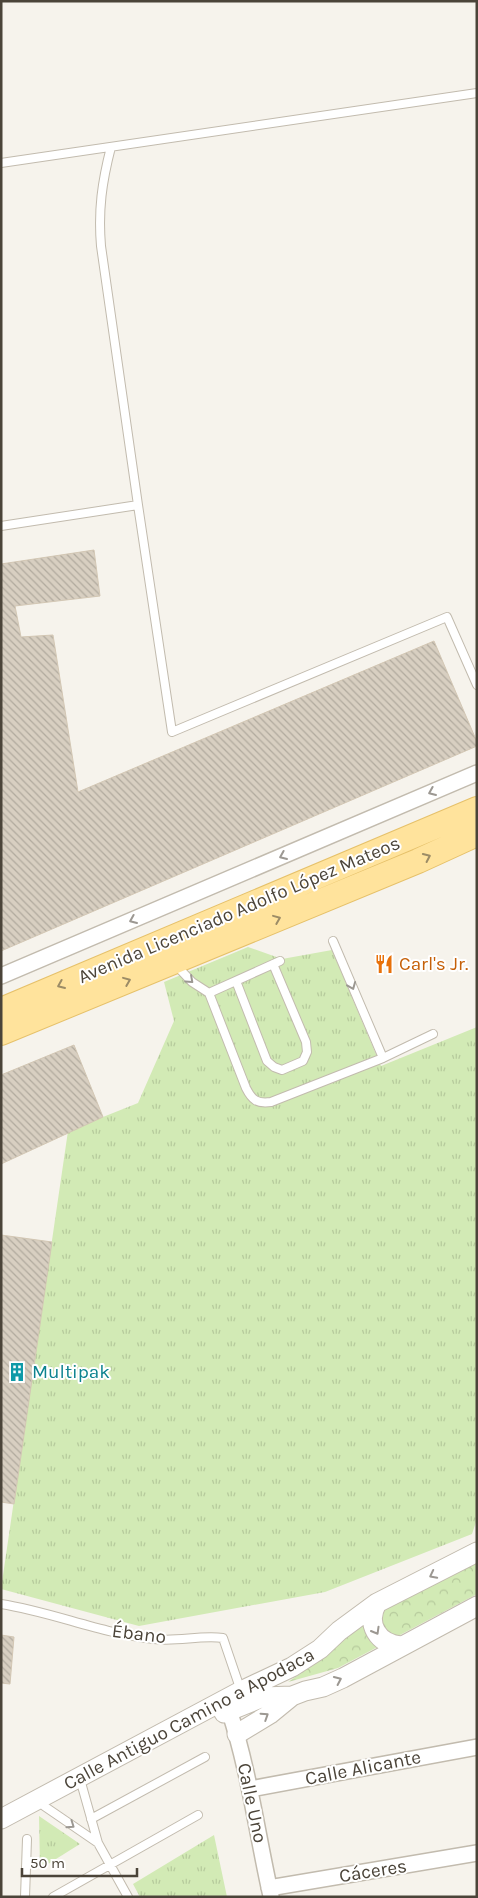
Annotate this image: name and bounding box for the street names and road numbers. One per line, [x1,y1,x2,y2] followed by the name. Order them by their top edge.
[75,832,403,988] street label: Avenida Licenciado Adolfo López Mateos
[111,1619,167,1648] street label: Ébano
[60,1643,318,1795] street label: Calle Antiguo Camino a Apodaca
[303,1746,423,1790] street label: Calle Alicante
[233,1761,271,1845] street label: Calle Uno
[338,1855,408,1887] street label: Cáceres

